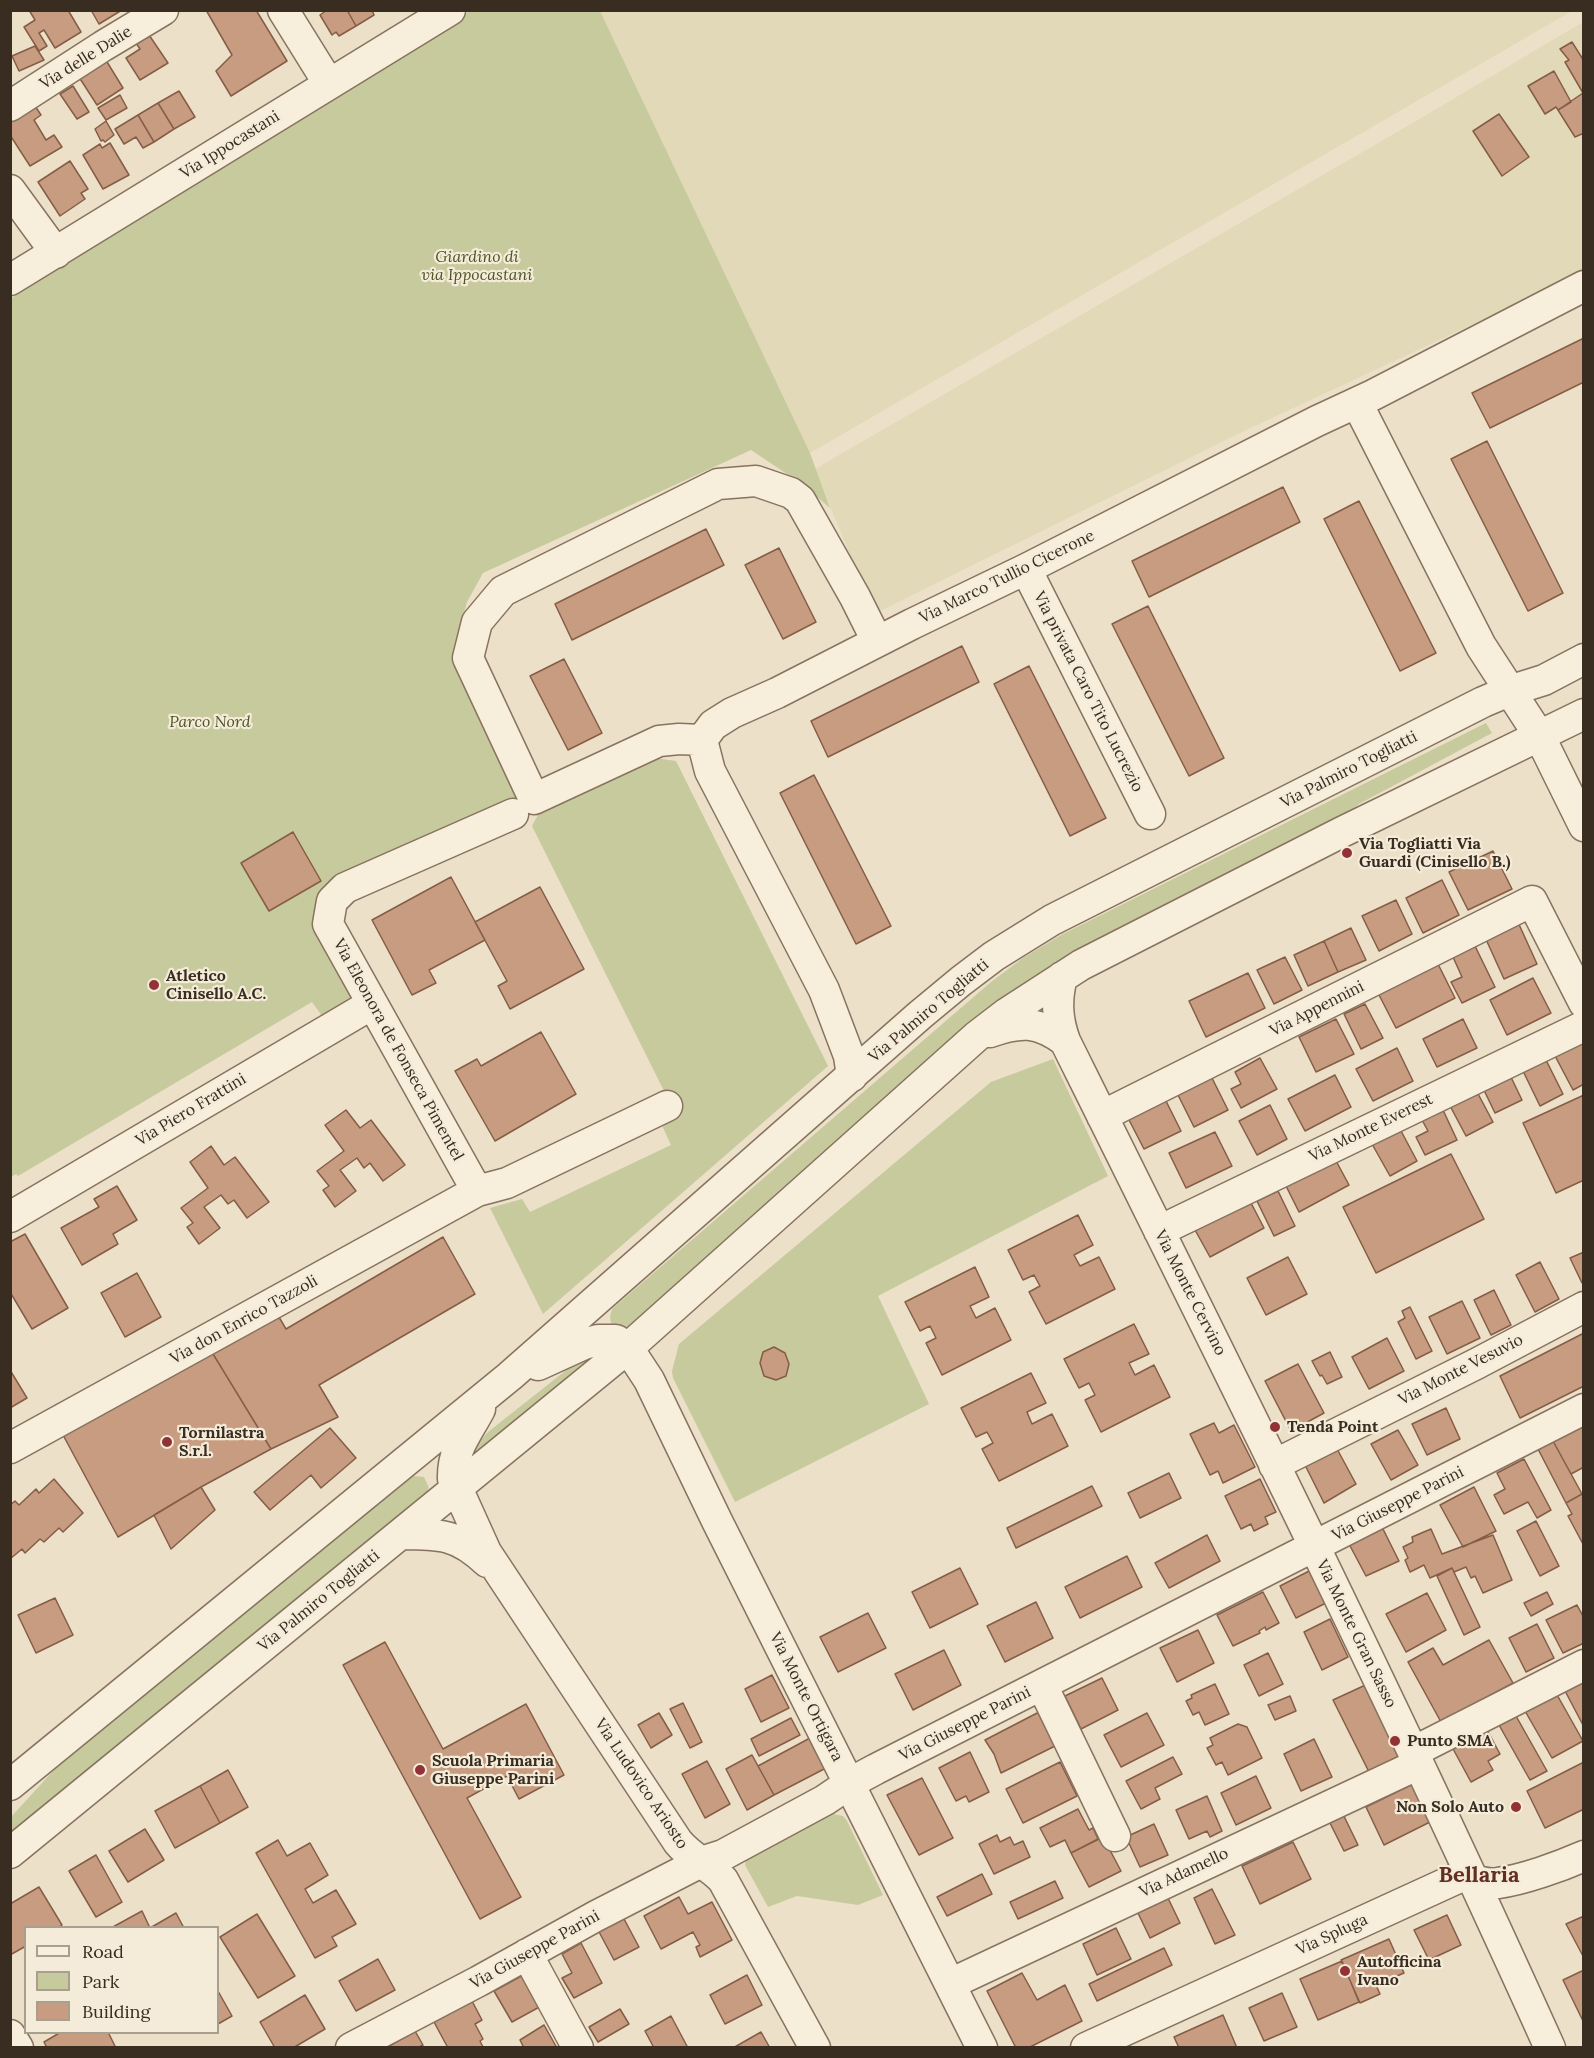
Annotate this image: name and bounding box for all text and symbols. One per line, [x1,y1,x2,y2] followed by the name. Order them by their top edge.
[37,22,135,94] street label: Via delle Dalie
[177,107,283,183] street label: Via Ippocastani
[422,247,532,285] park label: Giardino di via Ippocastani
[916,526,1098,628] street label: Via Marco Tullio Cicerone
[1029,589,1147,795] street label: Via privata Caro Tito Lucrezio
[169,712,251,732] park label: Parco Nord
[1278,727,1420,813] street label: Via Palmiro Togliatti
[1359,834,1511,872] place label: Via Togliatti Via Guardi (Cinisello B.)
[1340,846,1354,860] marker: Via Togliatti Via Guardi (Cinisello B.)
[329,936,467,1164] street label: Via Eleonora de Fonseca Pimentel
[865,955,993,1067] street label: Via Palmiro Togliatti
[166,966,266,1004] place label: Atletico Cinisello A.C.
[1267,977,1367,1041] street label: Via Appennini
[147,978,161,992] marker: Atletico Cinisello A.C.
[132,1070,250,1150] street label: Via Piero Frattini
[1306,1090,1436,1166] street label: Via Monte Everest
[1150,1227,1230,1359] street label: Via Monte Cervino
[167,1271,321,1369] street label: Via don Enrico Tazzoli
[1396,1330,1526,1410] street label: Via Monte Vesuvio
[1287,1417,1378,1437] place label: Tenda Point
[1268,1420,1282,1434] marker: Tenda Point
[179,1423,264,1461] place label: Tornilastra S.r.l.
[160,1435,174,1449] marker: Tornilastra S.r.l.
[1329,1463,1467,1545] street label: Via Giuseppe Parini
[254,1546,384,1656] street label: Via Palmiro Togliatti
[1312,1557,1400,1711] street label: Via Monte Gran Sasso
[765,1629,847,1765] street label: Via Monte Ortigara
[896,1683,1034,1765] street label: Via Giuseppe Parini
[590,1715,692,1853] street label: Via Ludovico Ariosto
[1407,1731,1493,1751] place label: Punto SMA
[1388,1734,1402,1748] marker: Punto SMA
[432,1751,554,1789] place label: Scuola Primaria Giuseppe Parini
[413,1763,427,1777] marker: Scuola Primaria Giuseppe Parini
[1396,1797,1504,1817] place label: Non Solo Auto
[1509,1800,1523,1814] marker: Non Solo Auto
[1136,1844,1232,1902] street label: Via Adamello
[1439,1863,1519,1889] district label: Bellaria
[467,1906,603,1994] street label: Via Giuseppe Parini
[1293,1910,1371,1960] street label: Via Spluga
[24,1926,219,2034] legend
[82,1940,124,1963] text: Road
[1357,1952,1441,1990] place label: Autofficina Ivano
[1338,1964,1352,1978] marker: Autofficina Ivano
[82,1970,119,1993] text: Park
[82,2000,150,2023] text: Building

